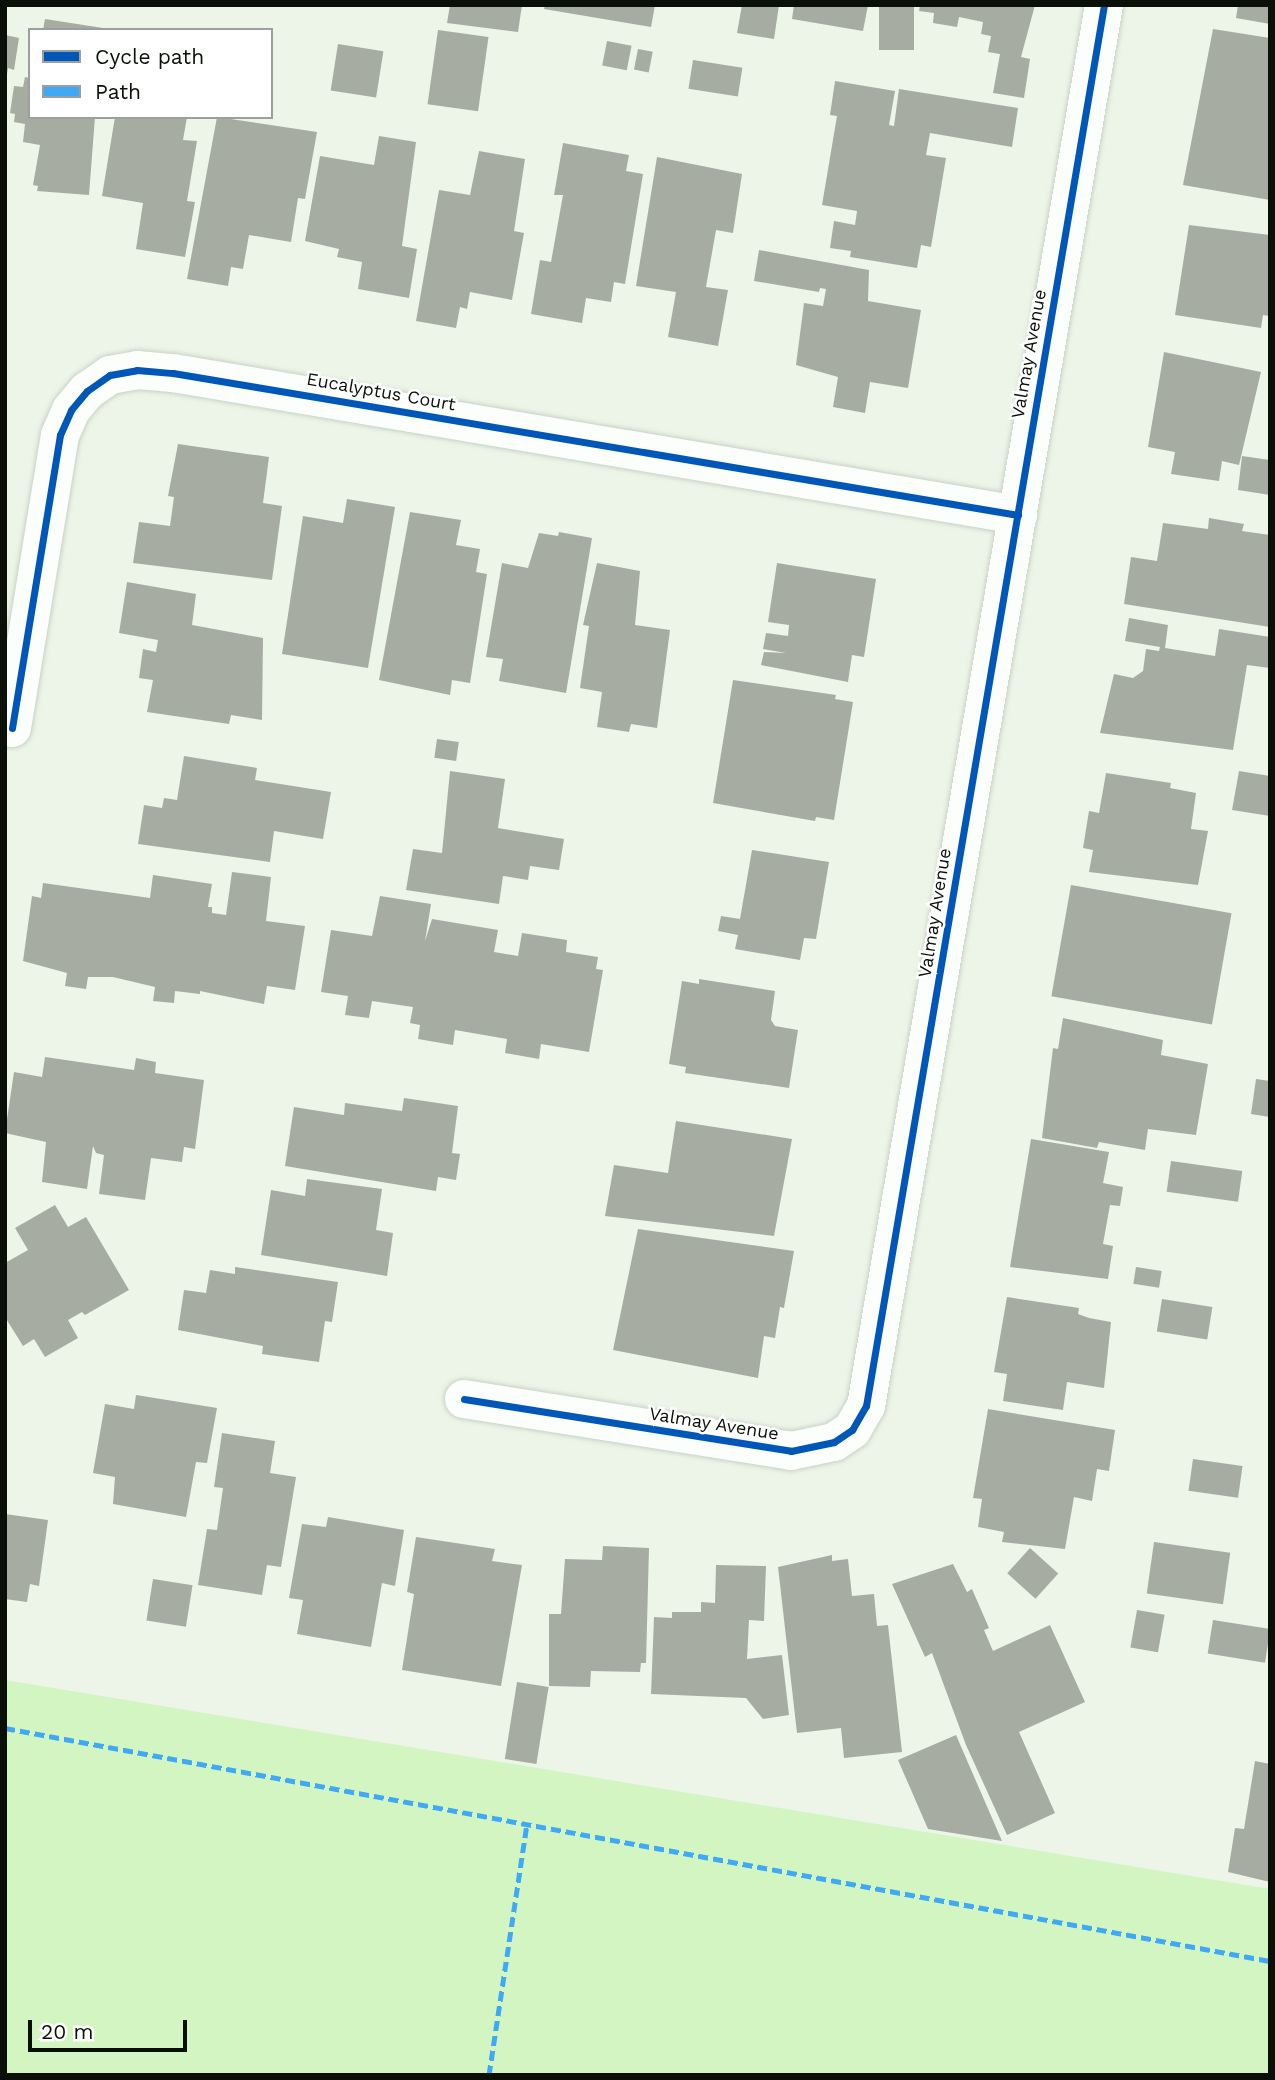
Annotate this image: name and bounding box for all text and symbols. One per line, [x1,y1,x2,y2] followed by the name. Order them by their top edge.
[28,28,273,119] legend
[95,44,204,69] text: Cycle path
[95,79,141,104] text: Path
[1007,287,1051,421] street label: Valmay Avenue
[305,368,457,416] street label: Eucalyptus Court
[914,846,956,980] street label: Valmay Avenue
[647,1403,781,1445] street label: Valmay Avenue
[32,2007,191,2050] scale bar
[41,2019,93,2044] text: 20 m

